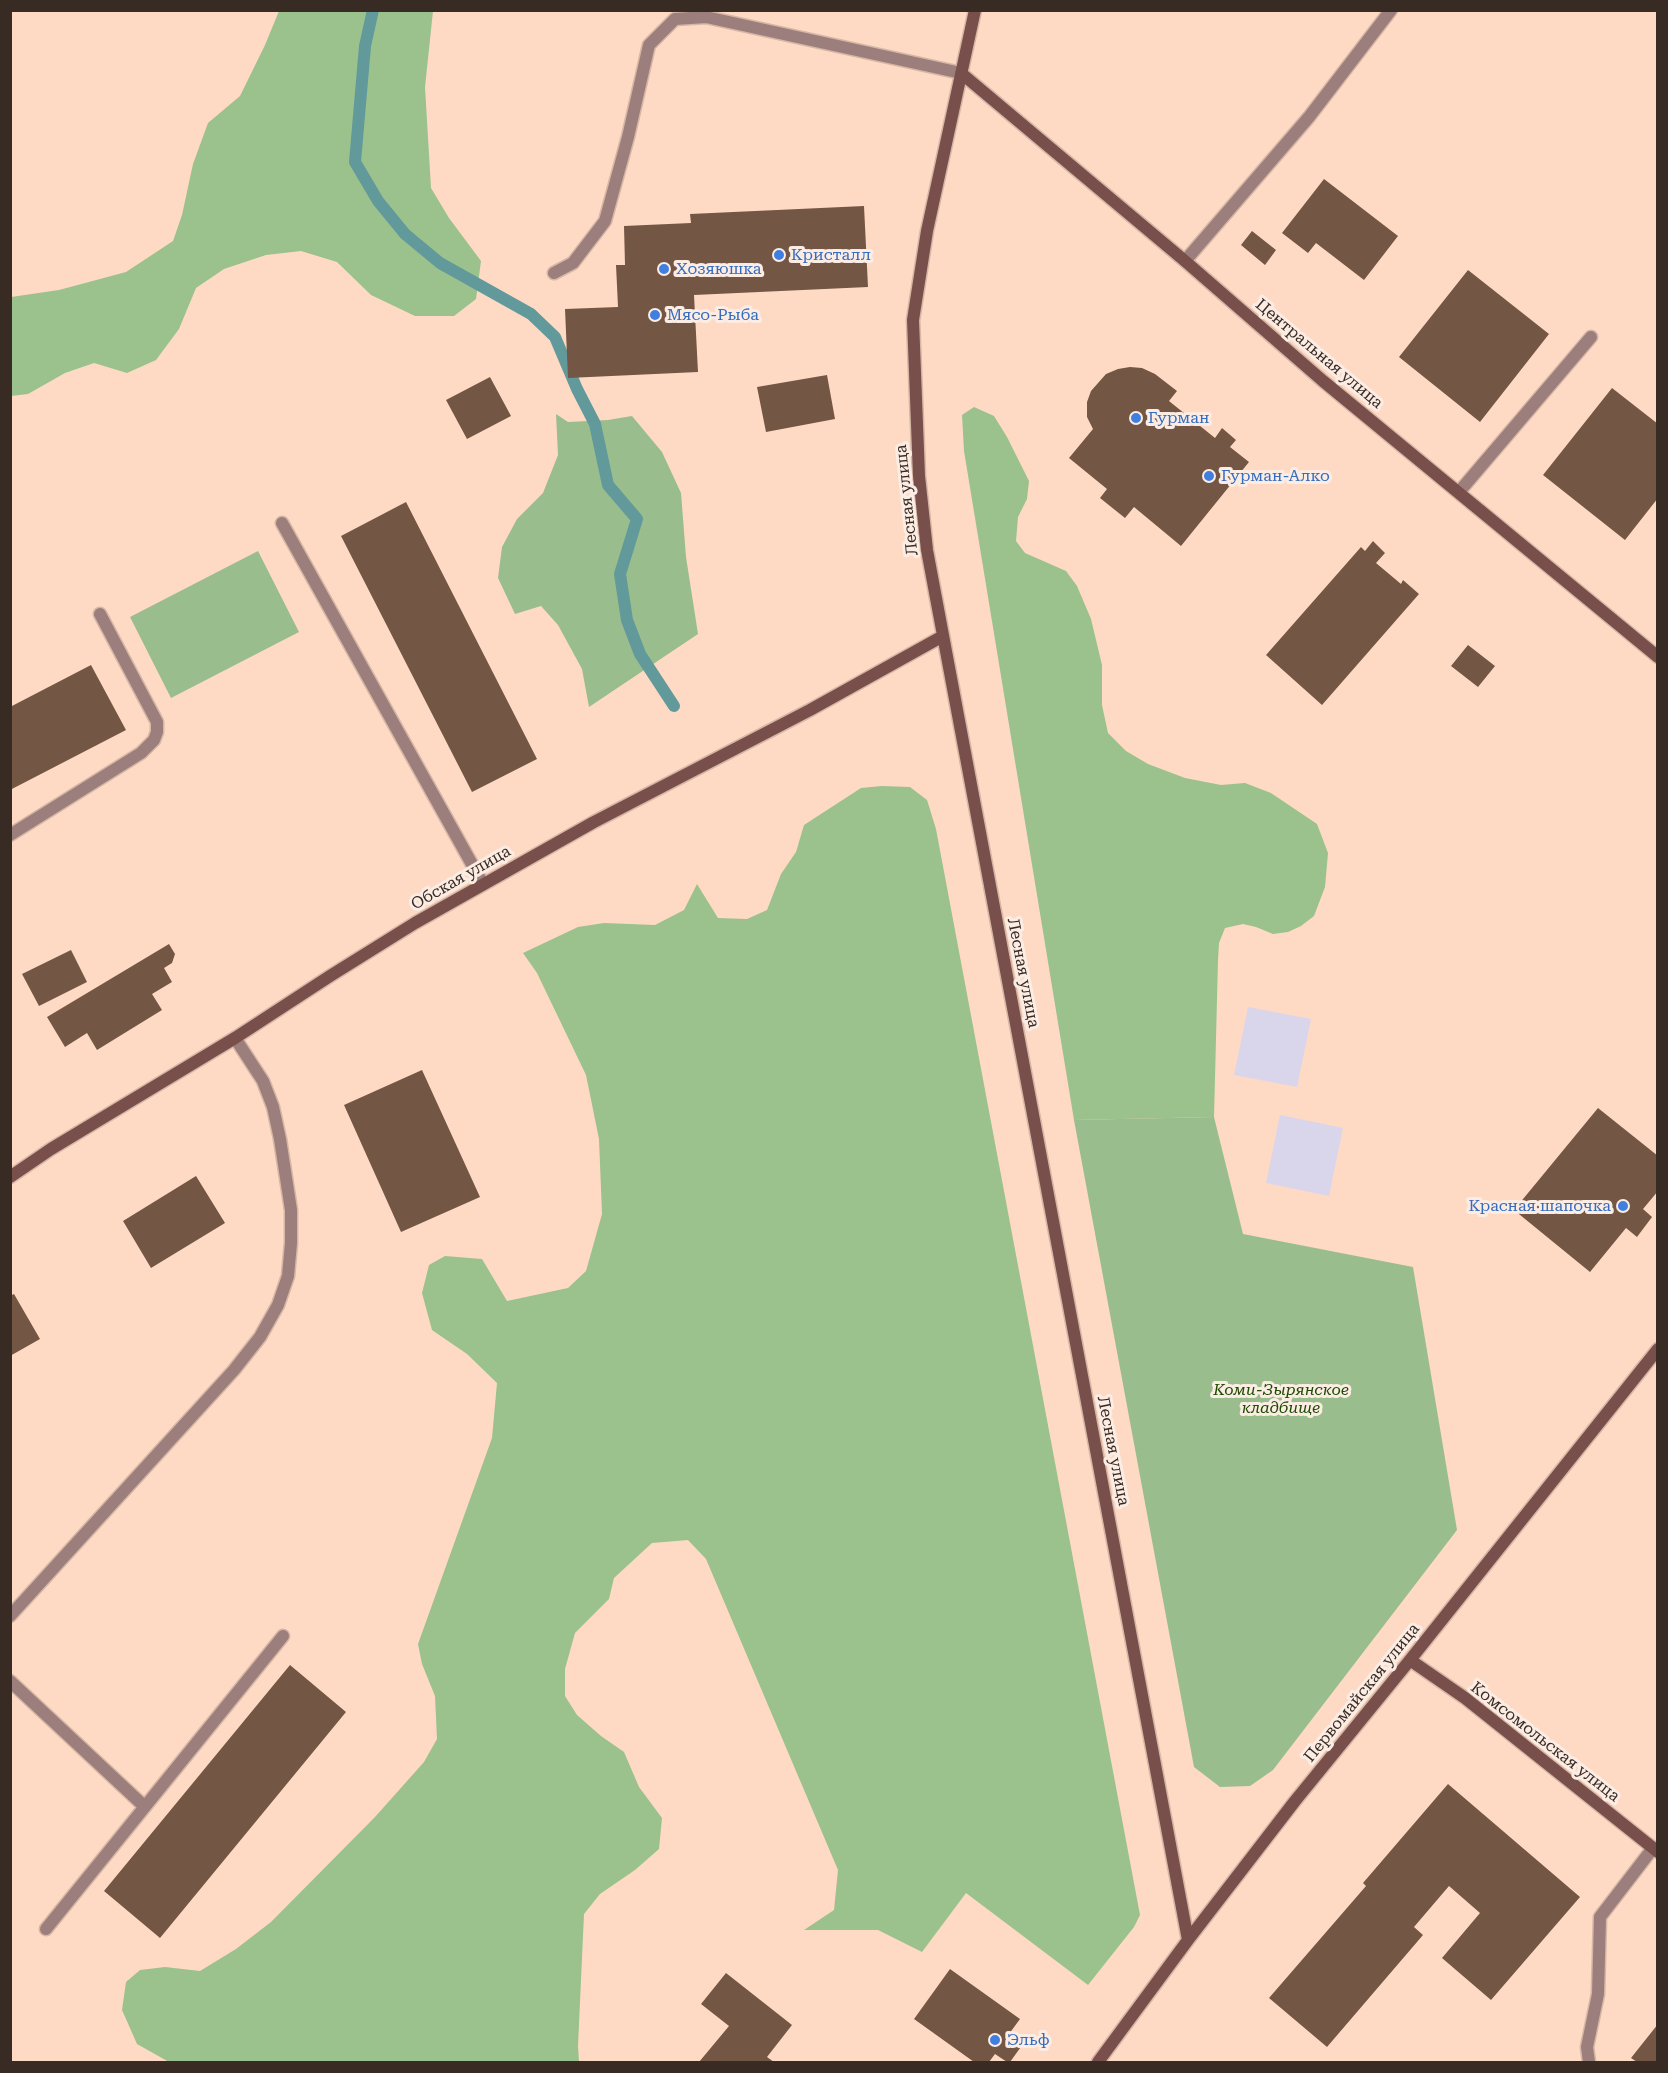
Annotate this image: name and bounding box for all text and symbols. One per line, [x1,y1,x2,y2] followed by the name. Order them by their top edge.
[791,245,871,265] place label: Кристалл
[772,248,786,262] marker: Кристалл
[676,259,762,279] place label: Хозяюшка
[657,262,671,276] marker: Хозяюшка
[1251,295,1387,413] street label: Центральная улица
[667,305,759,325] place label: Мясо-Рыба
[648,308,662,322] marker: Мясо-Рыба
[1148,408,1209,428] place label: Гурман
[1129,411,1143,425] marker: Гурман
[892,444,922,556] street label: Лесная улица
[1221,466,1330,486] place label: Гурман-Алко
[1202,469,1216,483] marker: Гурман-Алко
[408,842,514,914] street label: Обская улица
[1003,916,1043,1030] street label: Лесная улица
[1468,1196,1611,1216] place label: Красная шапочка
[1616,1199,1630,1213] marker: Красная шапочка
[1213,1380,1349,1418] park label: Коми-Зырянское кладбище
[1093,1394,1133,1508] street label: Лесная улица
[1300,1620,1424,1766] street label: Первомайская улица
[1467,1678,1623,1806] street label: Комсомольская улица
[1007,2030,1050,2050] place label: Эльф
[988,2033,1002,2047] marker: Эльф

